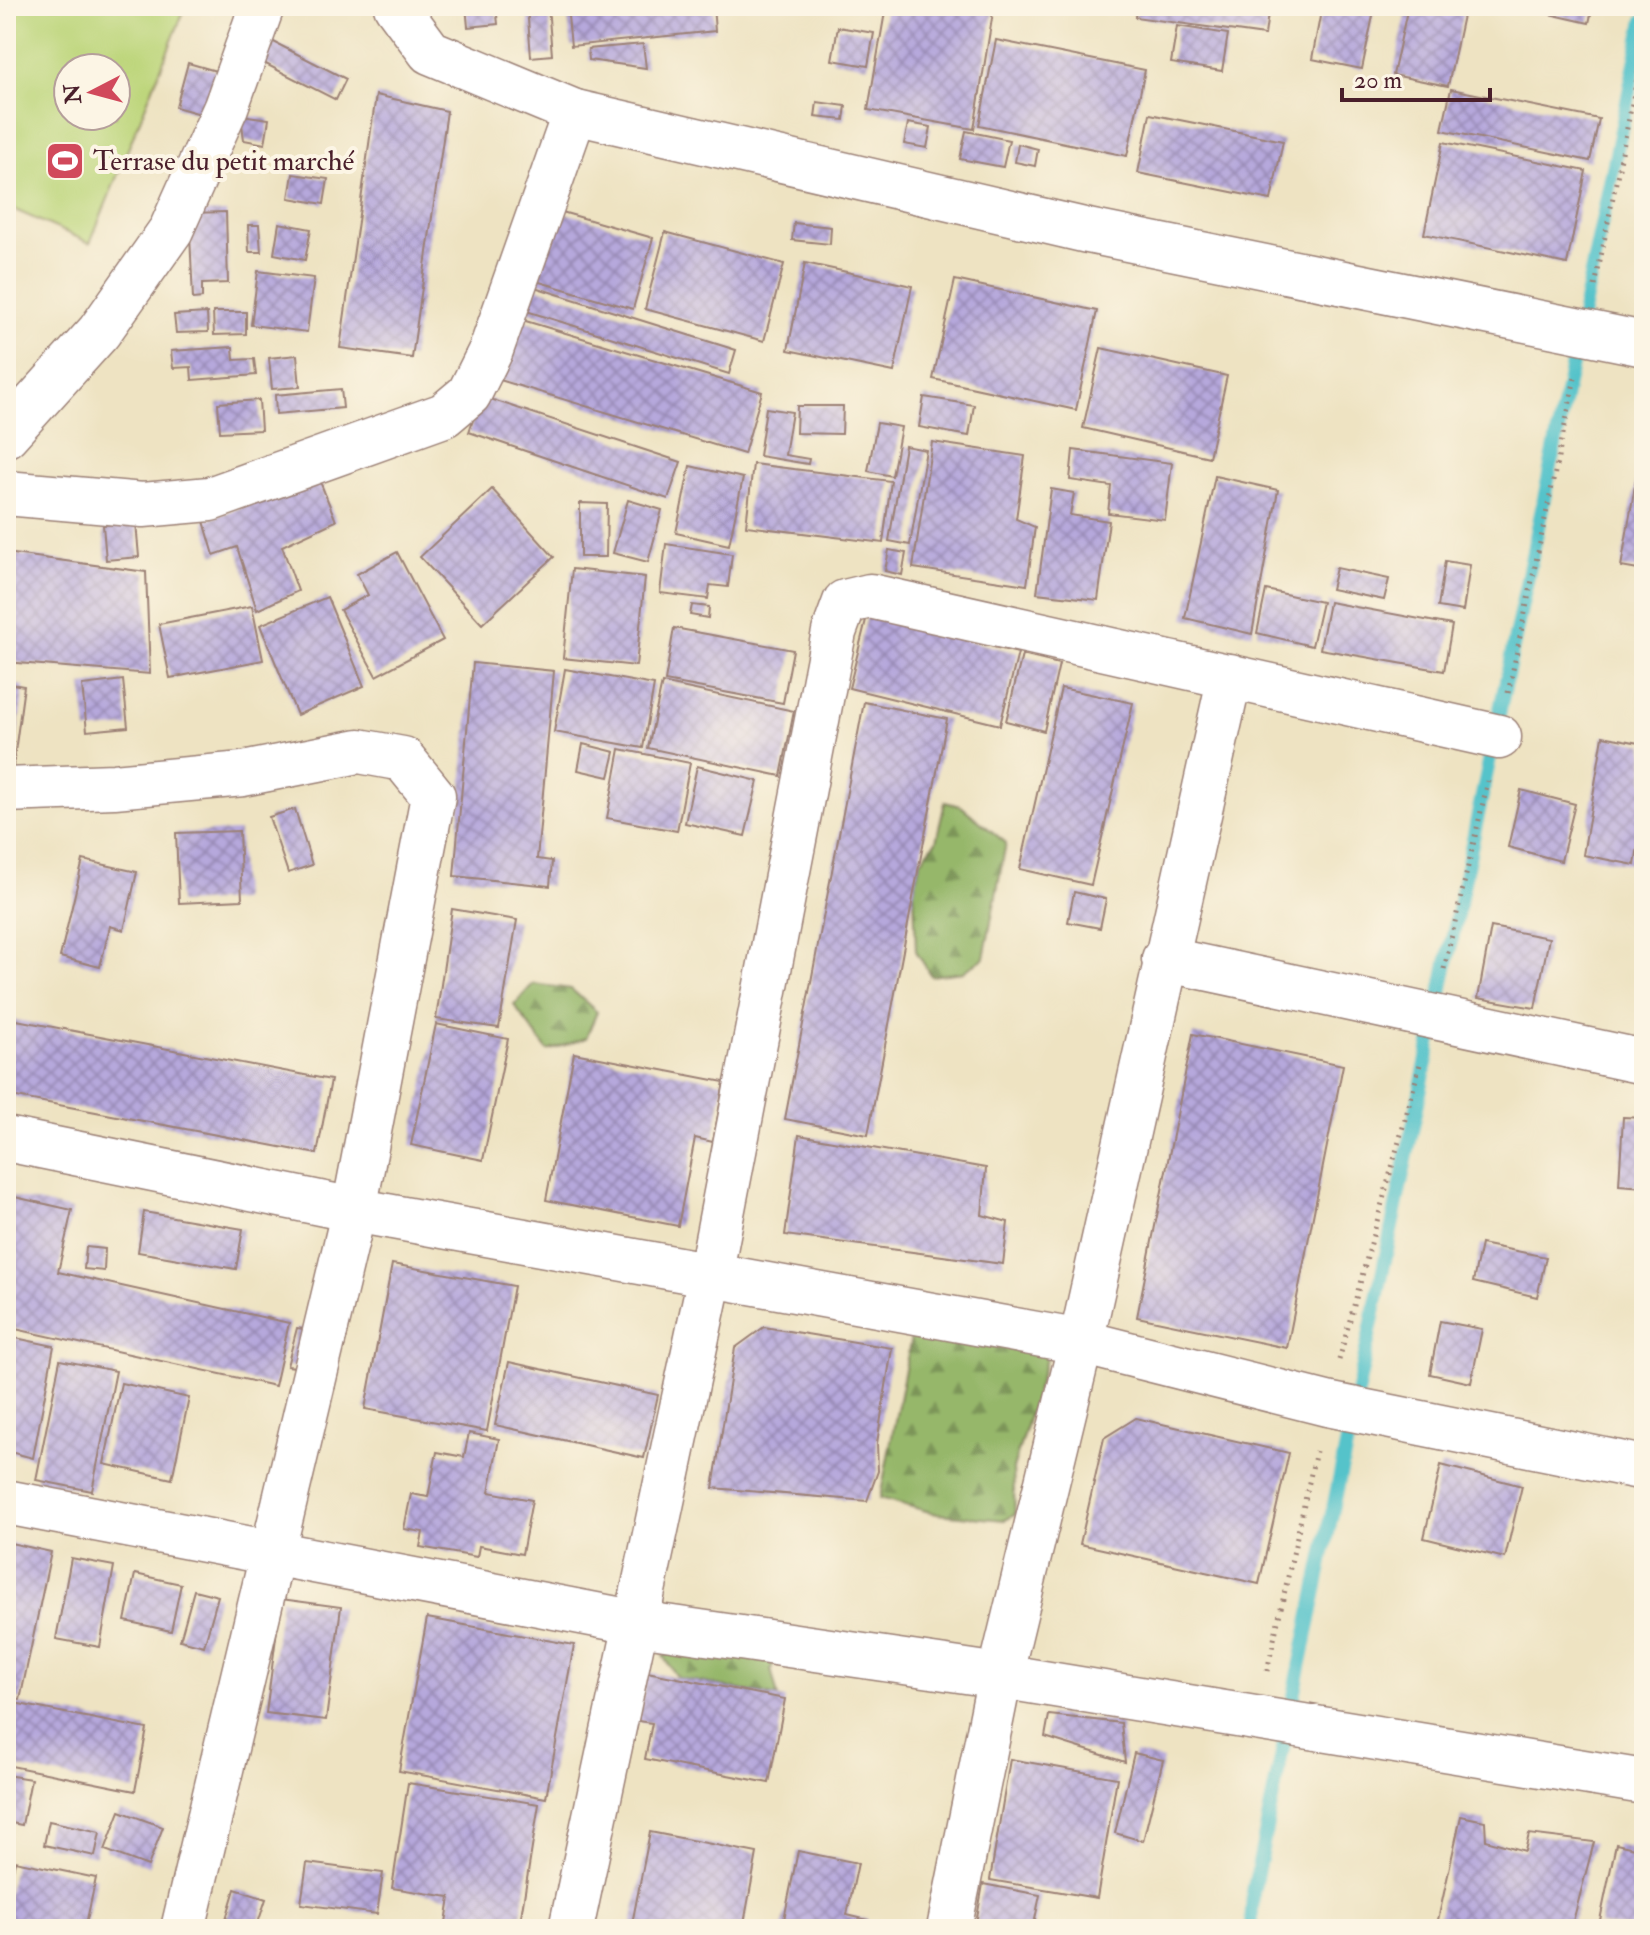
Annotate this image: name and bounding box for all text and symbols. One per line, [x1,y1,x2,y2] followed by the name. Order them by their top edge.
[52,52,132,132] north arrow
[1342,52,1490,102] scale bar
[1354,65,1403,96] text: 20 m
[58,82,88,106] text: N
[44,140,86,182] sports icon: Terrase du petit marché
[93,144,354,179] place label: Terrase du petit marché

